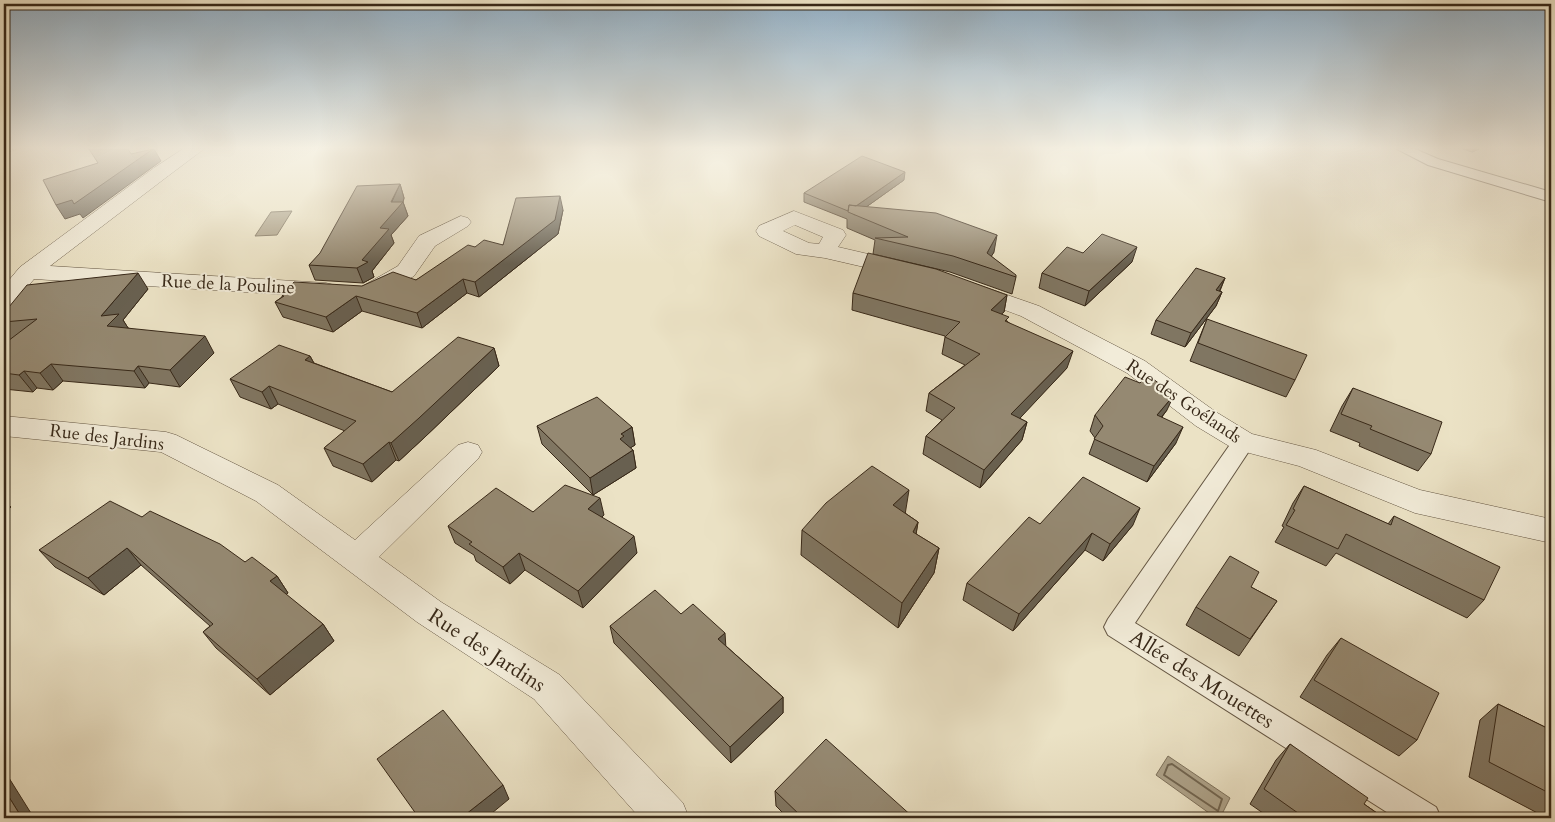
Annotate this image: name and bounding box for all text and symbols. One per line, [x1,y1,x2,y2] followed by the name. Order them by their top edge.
[161,269,295,300] street label: Rue de la Pouline
[1121,353,1246,449] street label: Rue des Goélands
[48,418,166,457] street label: Rue des Jardins
[422,602,551,699] street label: Rue des Jardins
[1124,623,1280,736] street label: Allée des Mouettes

